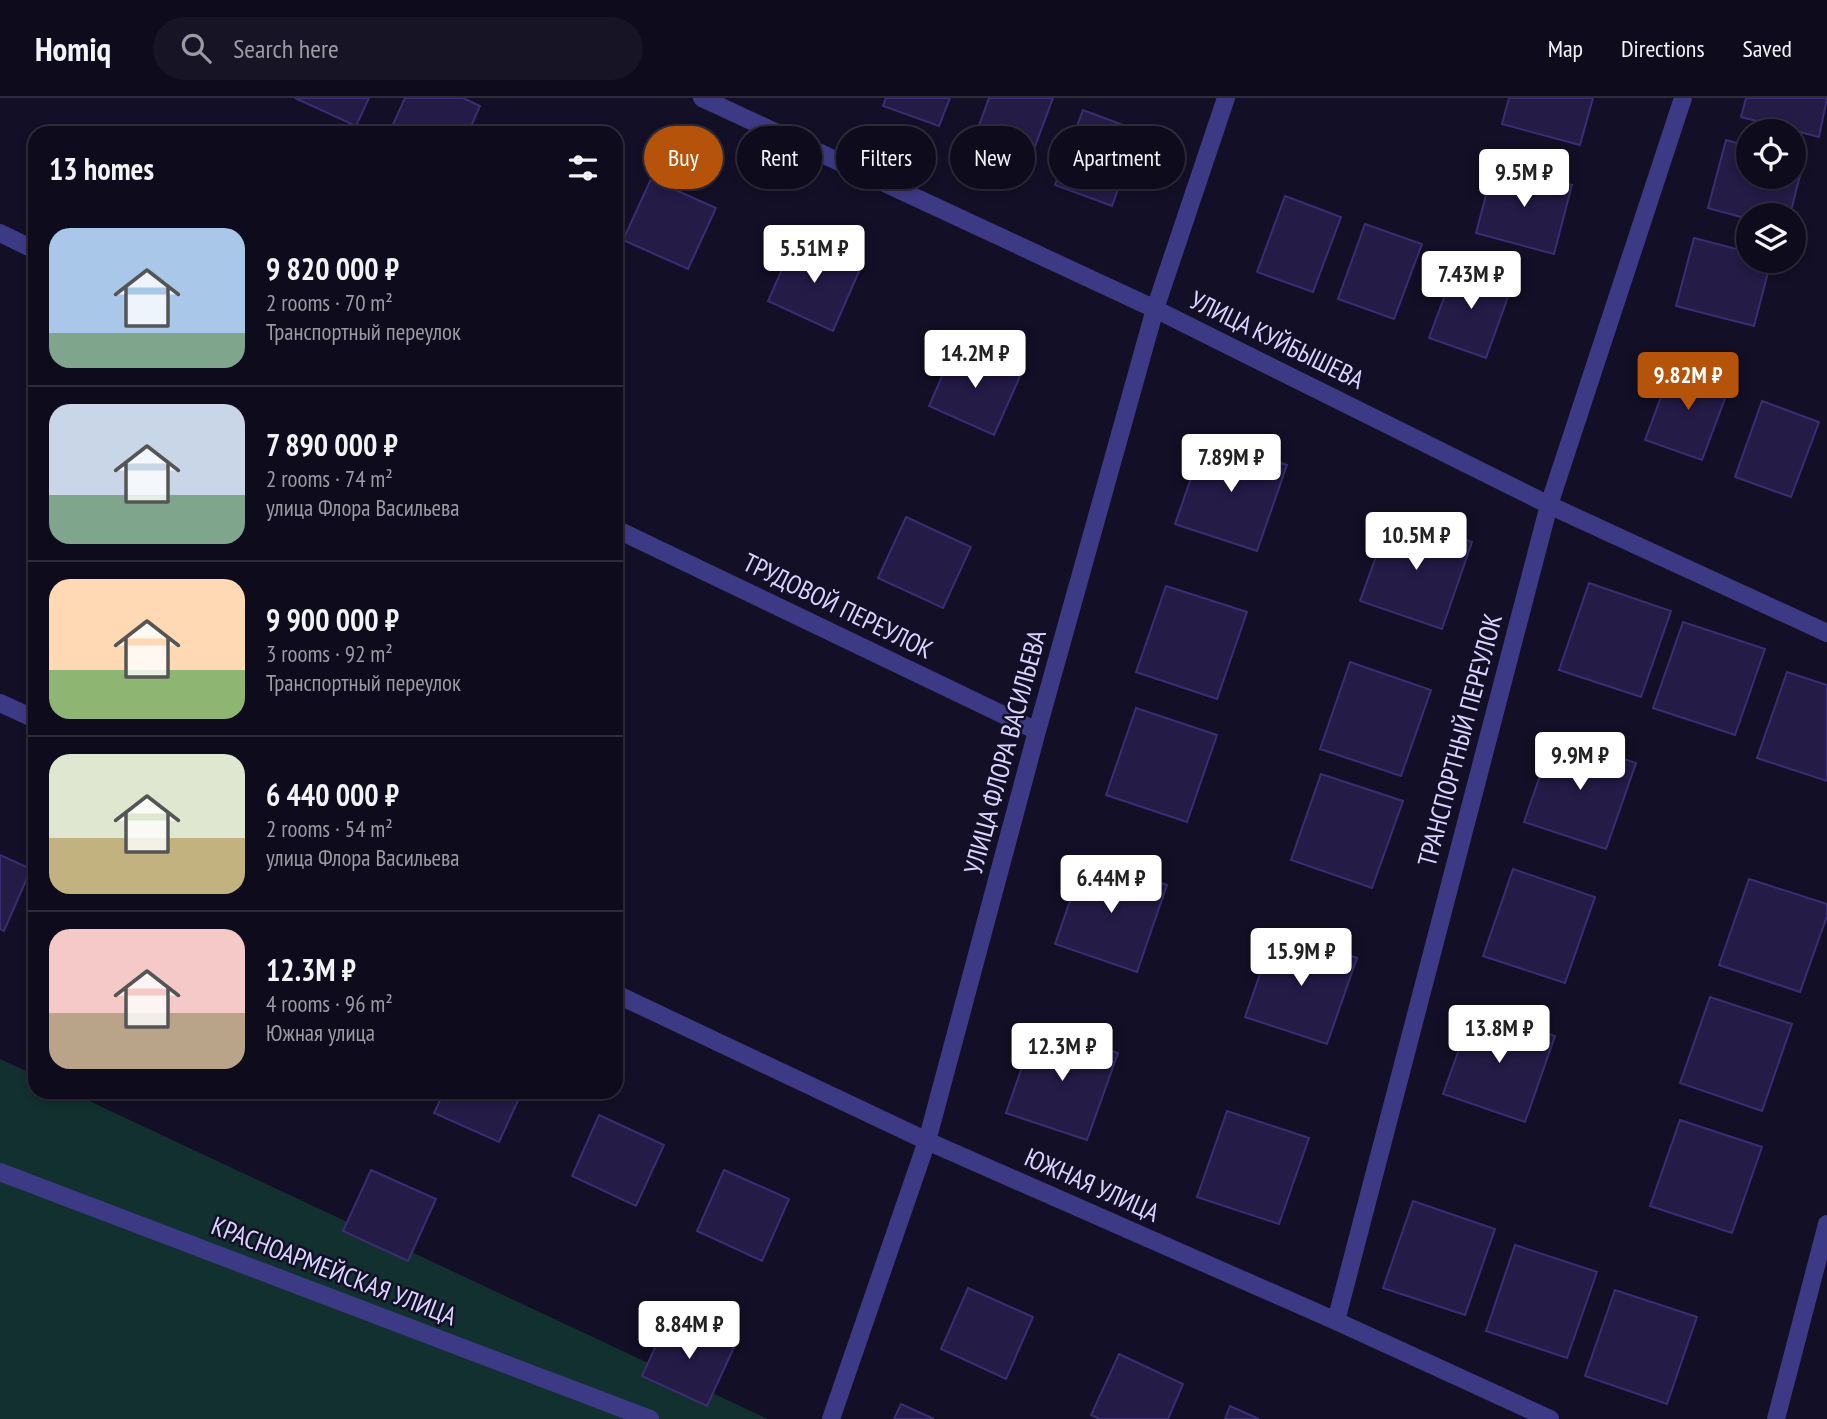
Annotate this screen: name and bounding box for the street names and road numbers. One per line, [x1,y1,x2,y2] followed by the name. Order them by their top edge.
[1185,283,1370,396] street label: УЛИЦА КУЙБЫШЕВА
[738,545,939,666] street label: ТРУДОВОЙ ПЕРЕУЛОК
[1410,610,1509,870] street label: ТРАНСПОРТНЫЙ ПЕРЕУЛОК
[956,625,1053,878] street label: УЛИЦА ФЛОРА ВАСИЛЬЕВА
[1020,1140,1165,1229] street label: ЮЖНАЯ УЛИЦА
[207,1209,462,1333] street label: КРАСНОАРМЕЙСКАЯ УЛИЦА

